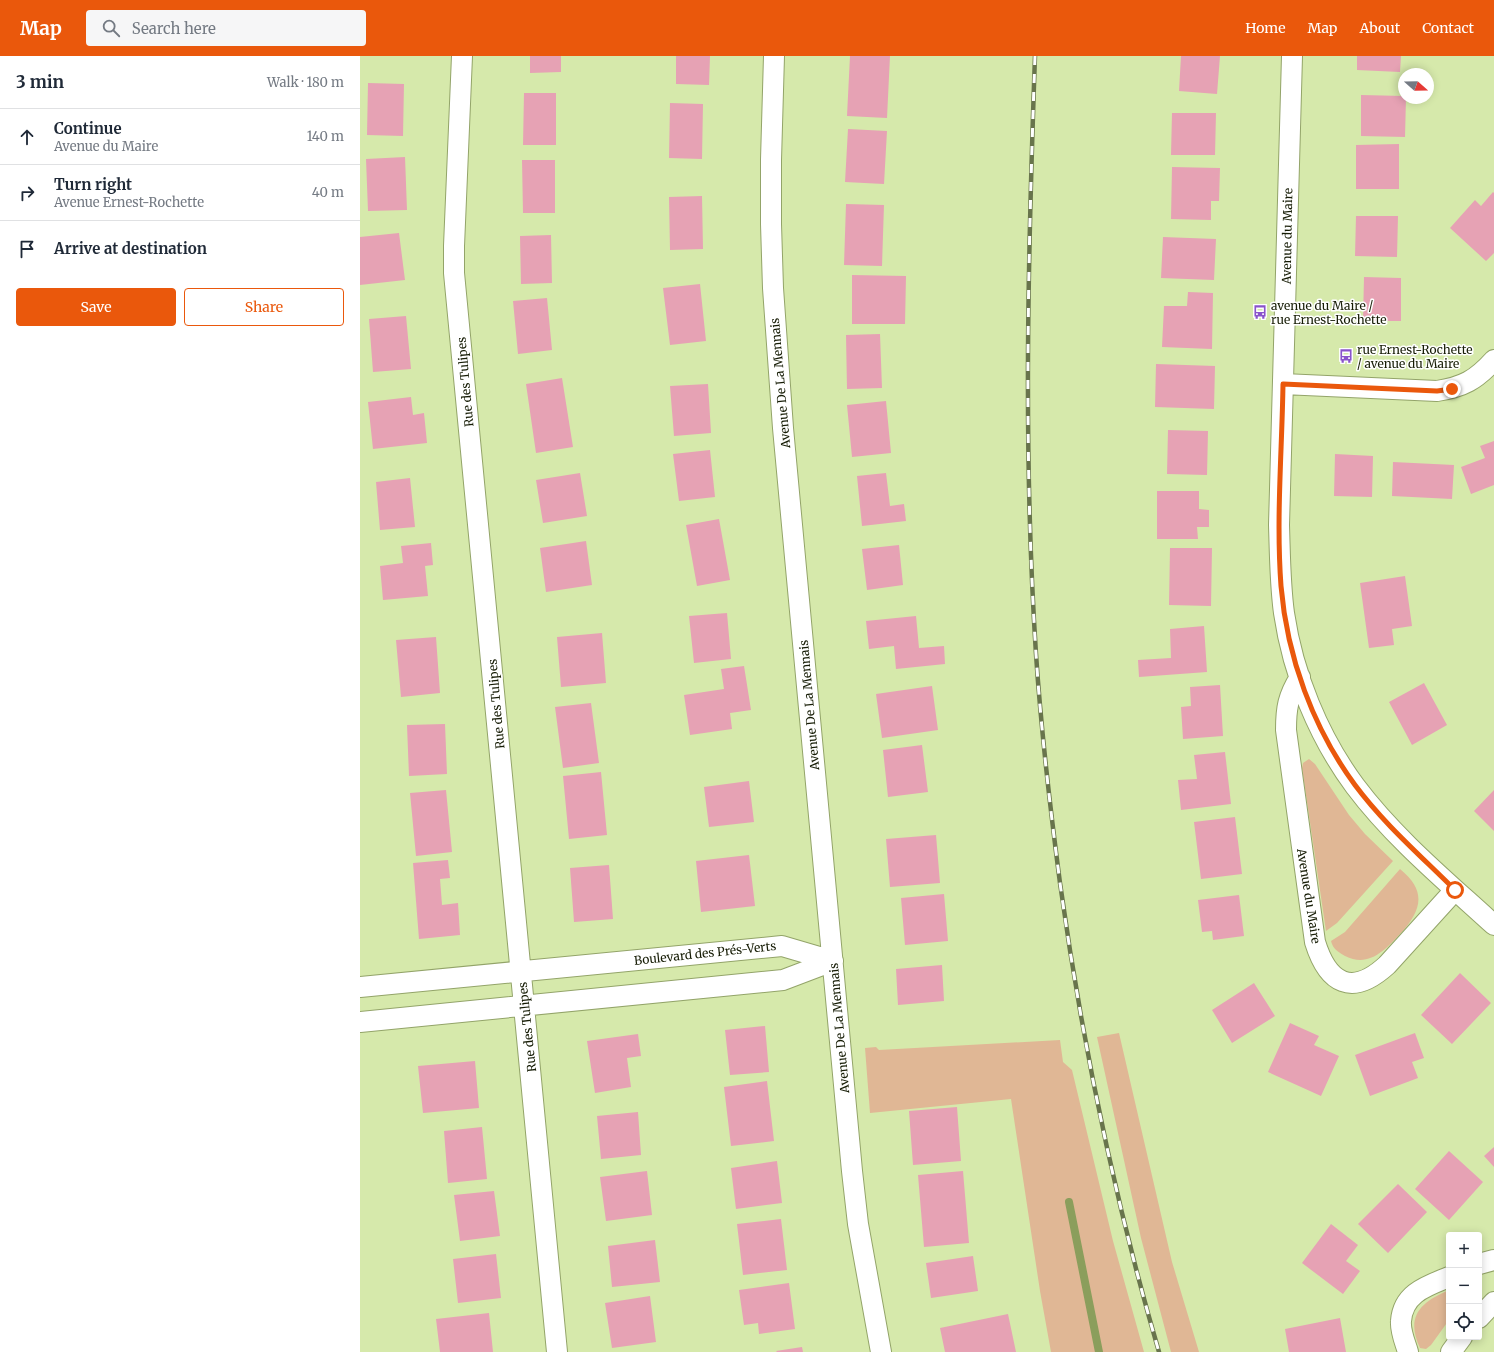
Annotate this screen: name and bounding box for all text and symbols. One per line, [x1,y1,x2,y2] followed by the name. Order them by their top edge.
[86,10,366,46] search box
[20,16,62,40] text: Map
[100,17,122,39] icon: search
[132,19,216,38] text: Search here
[1245,19,1286,37] text: Home
[1308,19,1337,37] text: Map
[1359,19,1400,37] text: About
[1422,19,1474,37] text: Contact
[1398,68,1434,104] north arrow
[16,71,64,93] text: 3 min
[267,74,344,91] text: Walk · 180 m
[54,119,122,138] text: Continue
[16,126,38,148] icon: ahead
[307,128,344,145] text: 140 m
[54,138,158,155] text: Avenue du Maire
[54,175,132,194] text: Turn right
[16,182,38,204] icon: right
[312,184,344,201] text: 40 m
[1279,188,1295,285] street label: Avenue du Maire
[54,194,204,211] text: Avenue Ernest-Rochette
[16,238,38,260] icon: arrive
[54,239,207,258] text: Arrive at destination
[16,288,176,326] button: Save
[184,288,344,326] button: Share
[1271,298,1386,327] place label: avenue du Maire / rue Ernest-Rochette
[1252,304,1268,320] bus stop icon: avenue du Maire / rue Ernest-Rochette
[767,317,793,450] street label: Avenue De La Mennais
[454,336,476,428] street label: Rue des Tulipes
[1357,342,1472,371] place label: rue Ernest-Rochette / avenue du Maire
[1338,348,1354,364] bus stop icon: rue Ernest-Rochette / avenue du Maire
[1443,380,1461,398] route end
[796,639,822,772] street label: Avenue De La Mennais
[485,658,507,750] street label: Rue des Tulipes
[1294,846,1324,945] street label: Avenue du Maire
[1446,881,1464,899] route start
[633,938,777,968] street label: Boulevard des Prés-Verts
[826,962,852,1095] street label: Avenue De La Mennais
[515,981,539,1073] street label: Rue des Tulipes
[1446,1232,1482,1340] map controls
[1446,1232,1482,1268] button: +
[1446,1268,1482,1304] button: −
[1446,1304,1482,1340] button: locate

